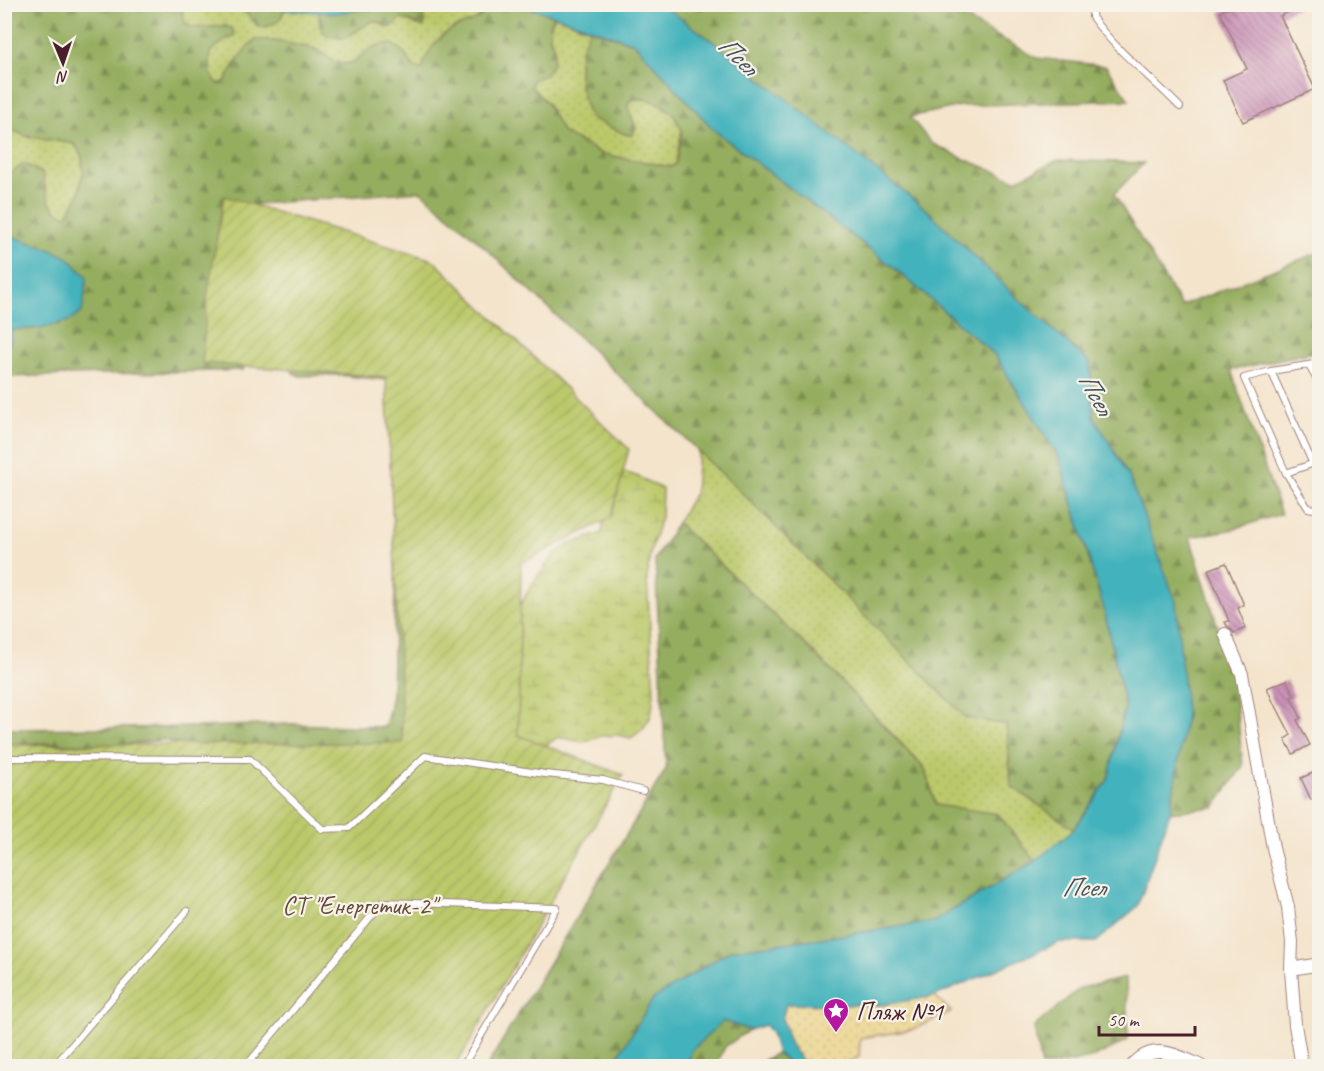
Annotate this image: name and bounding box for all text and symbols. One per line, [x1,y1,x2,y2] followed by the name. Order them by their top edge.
[711,28,768,85] water label: Псел
[33,33,93,93] north arrow
[55,67,69,87] text: N
[1071,366,1123,423] water label: Псел
[1062,870,1108,904] water label: Псел
[282,889,441,922] park label: СТ "Енергетик-2"
[856,995,945,1028] place label: Пляж №1
[821,996,851,1034] place icon: Пляж №1
[1099,999,1195,1037] scale bar
[1108,1009,1141,1031] text: 50 m

